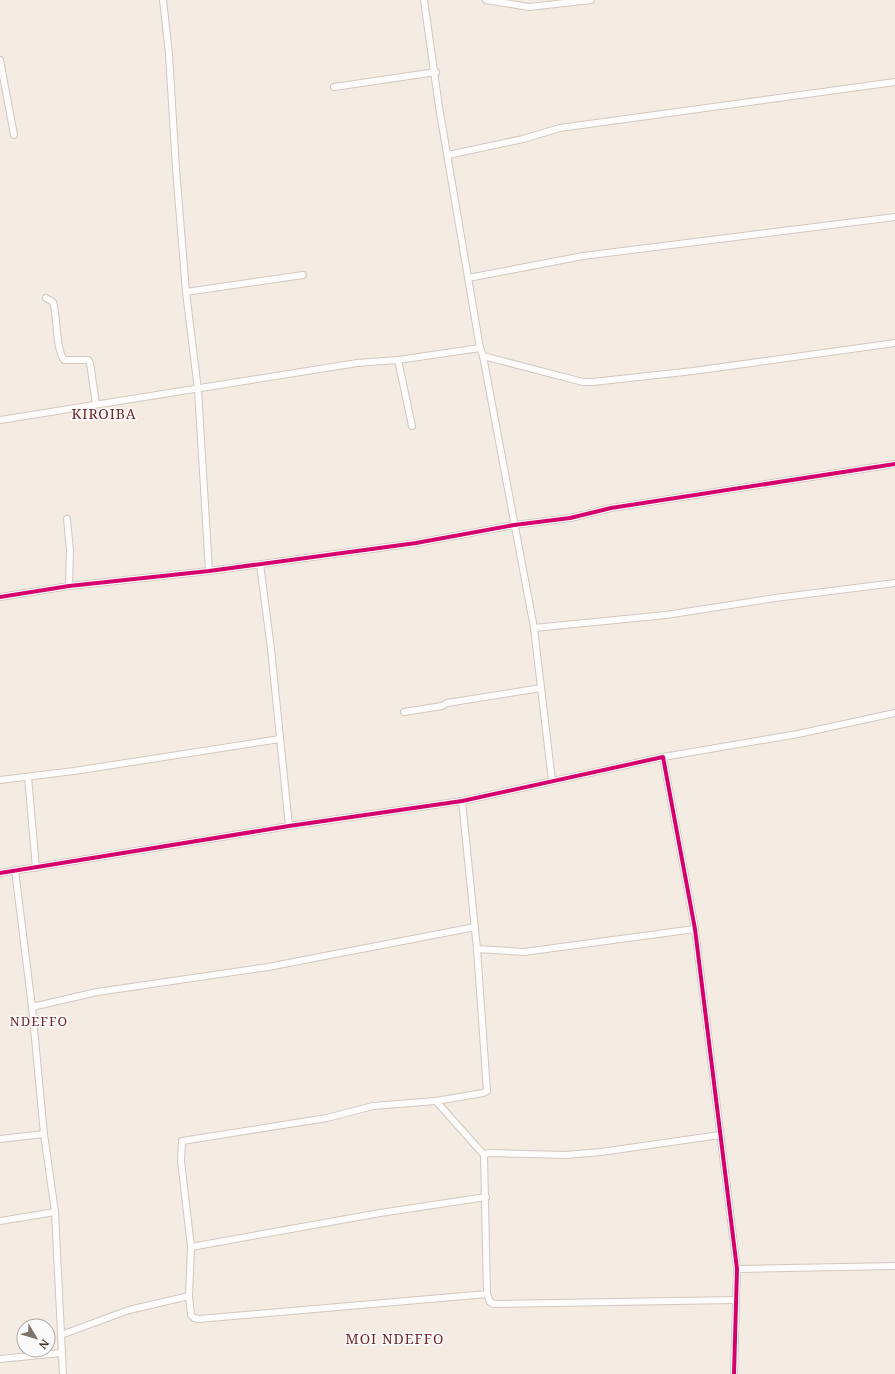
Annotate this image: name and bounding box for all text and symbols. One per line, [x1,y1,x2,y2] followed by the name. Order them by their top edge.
[71,404,137,423] district label: KIROIBA
[10,1012,68,1030] district label: NDEFFO
[16,1318,56,1358] north arrow
[346,1329,444,1348] district label: MOI NDEFFO
[35,1336,53,1353] text: N

